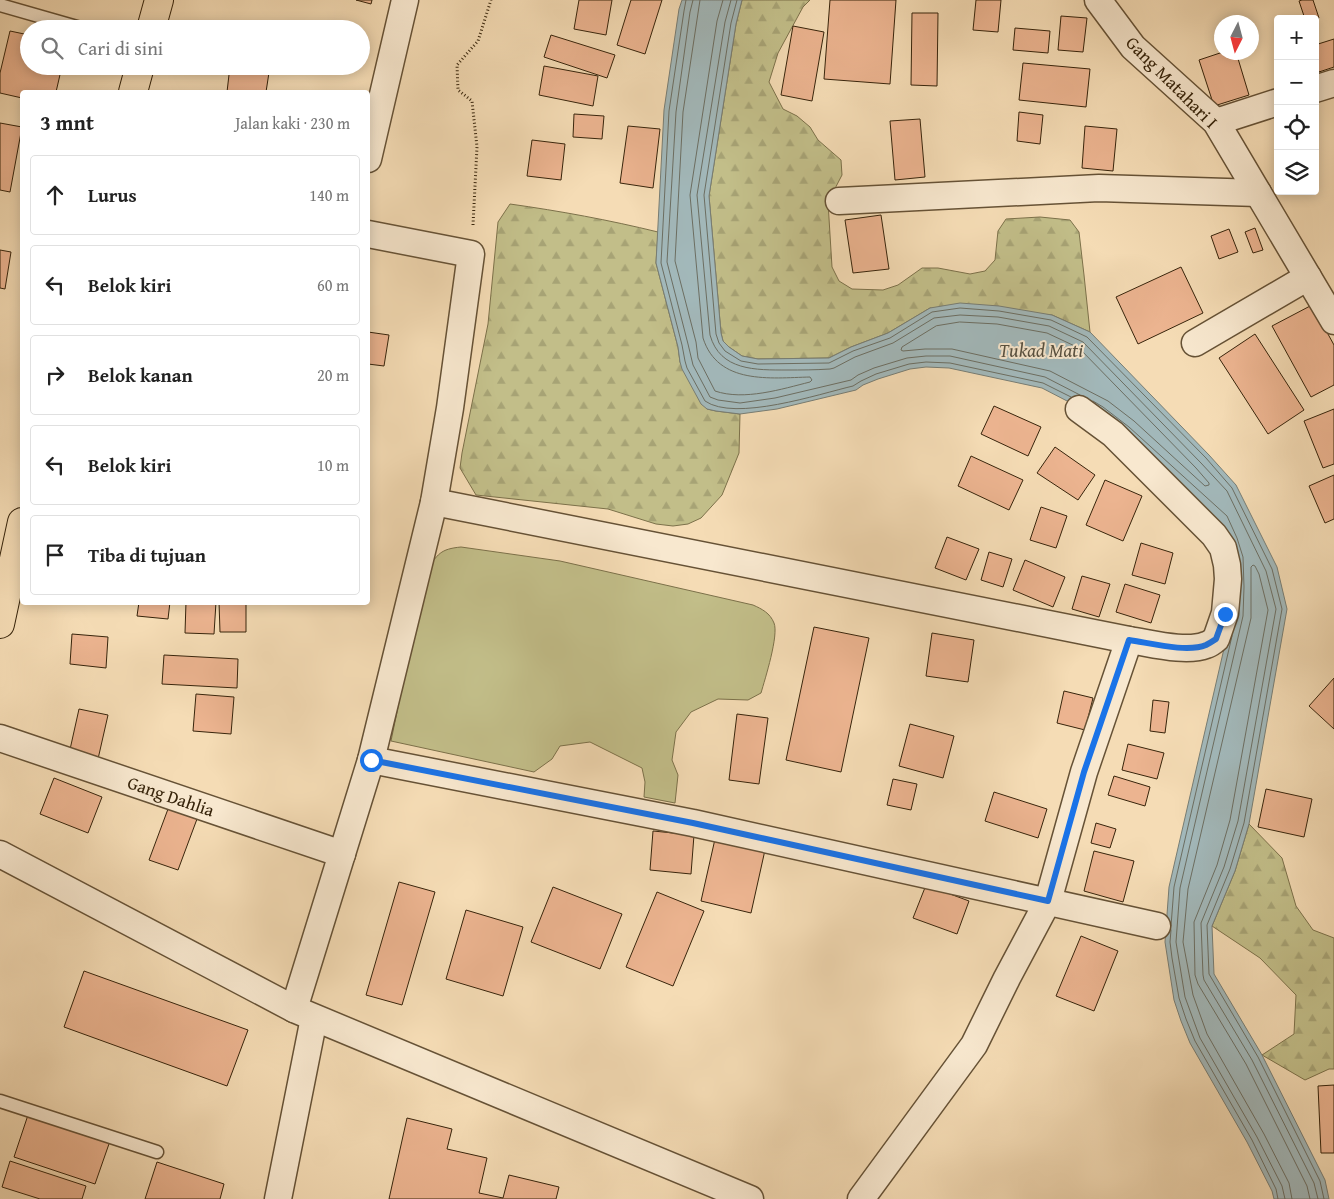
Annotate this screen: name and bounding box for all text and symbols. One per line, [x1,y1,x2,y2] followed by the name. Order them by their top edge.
[1214,15,1259,60] north arrow
[1274,15,1319,195] map controls
[1274,15,1319,60] button: +
[20,20,370,75] search box
[1120,30,1224,134] street label: Gang Matahari I
[38,34,66,62] icon: search
[78,34,163,62] text: Cari di sini
[1274,60,1319,105] button: −
[1274,105,1319,150] button: locate
[40,107,94,138] text: 3 mnt
[235,111,350,135] text: Jalan kaki · 230 m
[1274,150,1319,195] button: layers
[41,181,69,209] icon: ahead
[88,181,137,209] text: Lurus
[309,183,349,207] text: 140 m
[41,271,69,299] icon: left
[88,271,171,299] text: Belok kiri
[317,273,349,297] text: 60 m
[999,336,1083,364] water label: Tukad Mati
[41,361,69,389] icon: right
[88,361,193,389] text: Belok kanan
[317,363,349,387] text: 20 m
[41,451,69,479] icon: left
[88,451,171,479] text: Belok kiri
[317,453,349,477] text: 10 m
[41,541,69,569] icon: arrive
[88,541,206,569] text: Tiba di tujuan
[1214,603,1237,626] route end
[360,749,383,772] route start
[124,769,219,824] street label: Gang Dahlia

